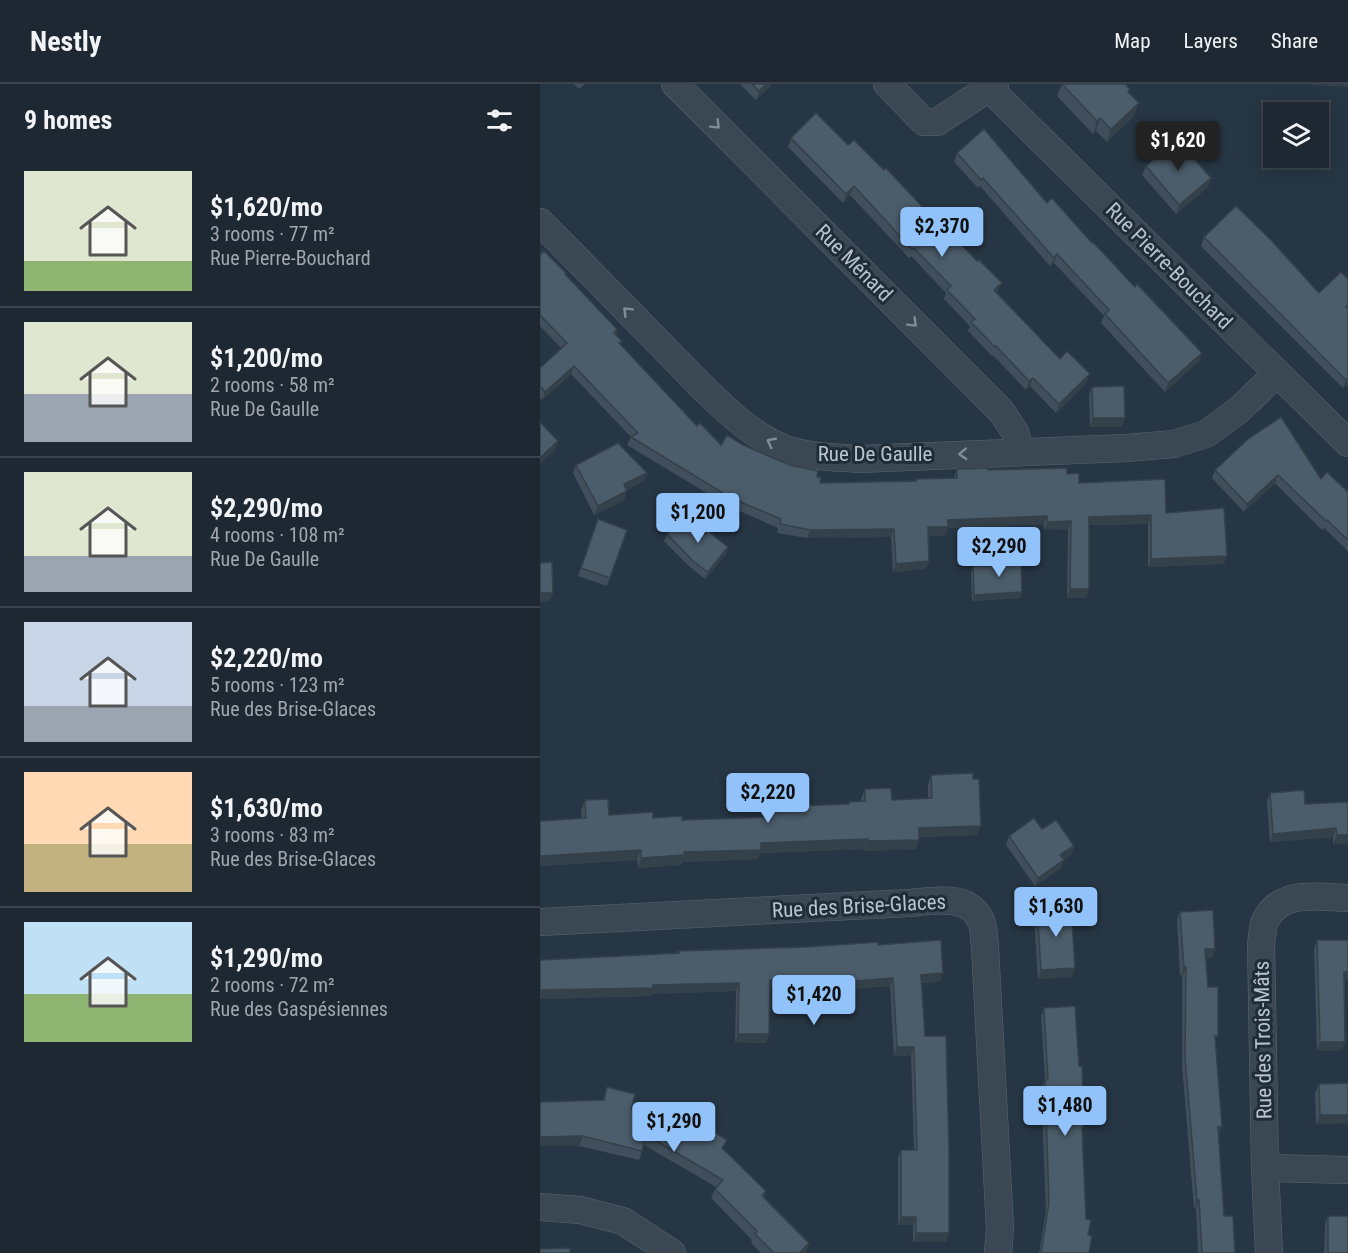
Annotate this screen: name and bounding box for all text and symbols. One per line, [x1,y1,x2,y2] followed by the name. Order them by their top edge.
[30,25,101,58] text: Nestly
[1114,29,1151,53] text: Map
[1184,29,1238,53] text: Layers
[1271,29,1318,53] text: Share
[1263,102,1329,168] map controls
[1263,102,1329,168] button: layers
[483,104,516,137] icon: filters
[24,105,112,135] text: 9 homes
[709,119,720,129] one-way arrow
[1129,121,1227,172] pin: $1,620
[1150,128,1206,152] text: $1,620
[210,192,323,222] text: $1,620/mo
[72,195,144,267] icon: home
[1101,198,1237,334] street label: Rue Pierre-Bouchard
[893,207,991,258] pin: $2,370
[914,214,970,238] text: $2,370
[811,220,897,306] street label: Rue Ménard
[210,222,335,246] text: 3 rooms · 77 m²
[210,246,371,270] text: Rue Pierre-Bouchard
[624,307,635,318] one-way arrow
[906,315,917,326] one-way arrow
[210,343,323,373] text: $1,200/mo
[72,346,144,418] icon: home
[210,373,335,397] text: 2 rooms · 58 m²
[210,397,319,421] text: Rue De Gaulle
[766,437,777,449] one-way arrow
[818,442,933,466] street label: Rue De Gaulle
[958,447,967,460] one-way arrow
[210,493,323,523] text: $2,290/mo
[649,493,747,544] pin: $1,200
[72,496,144,568] icon: home
[670,500,726,524] text: $1,200
[210,523,345,547] text: 4 rooms · 108 m²
[950,527,1048,578] pin: $2,290
[971,534,1027,558] text: $2,290
[210,547,319,571] text: Rue De Gaulle
[210,643,323,673] text: $2,220/mo
[72,646,144,718] icon: home
[210,673,345,697] text: 5 rooms · 123 m²
[210,697,376,721] text: Rue des Brise-Glaces
[719,773,817,824] pin: $2,220
[740,780,796,804] text: $2,220
[210,793,323,823] text: $1,630/mo
[72,796,144,868] icon: home
[210,823,335,847] text: 3 rooms · 83 m²
[210,847,376,871] text: Rue des Brise-Glaces
[1007,887,1105,938] pin: $1,630
[771,889,947,923] street label: Rue des Brise-Glaces
[1028,894,1084,918] text: $1,630
[210,943,323,973] text: $1,290/mo
[72,946,144,1018] icon: home
[1250,961,1276,1119] street label: Rue des Trois-Mâts
[210,973,335,997] text: 2 rooms · 72 m²
[765,975,863,1026] pin: $1,420
[786,982,842,1006] text: $1,420
[210,997,388,1021] text: Rue des Gaspésiennes
[1016,1086,1114,1137] pin: $1,480
[1037,1093,1093,1117] text: $1,480
[625,1102,723,1153] pin: $1,290
[646,1109,702,1133] text: $1,290

